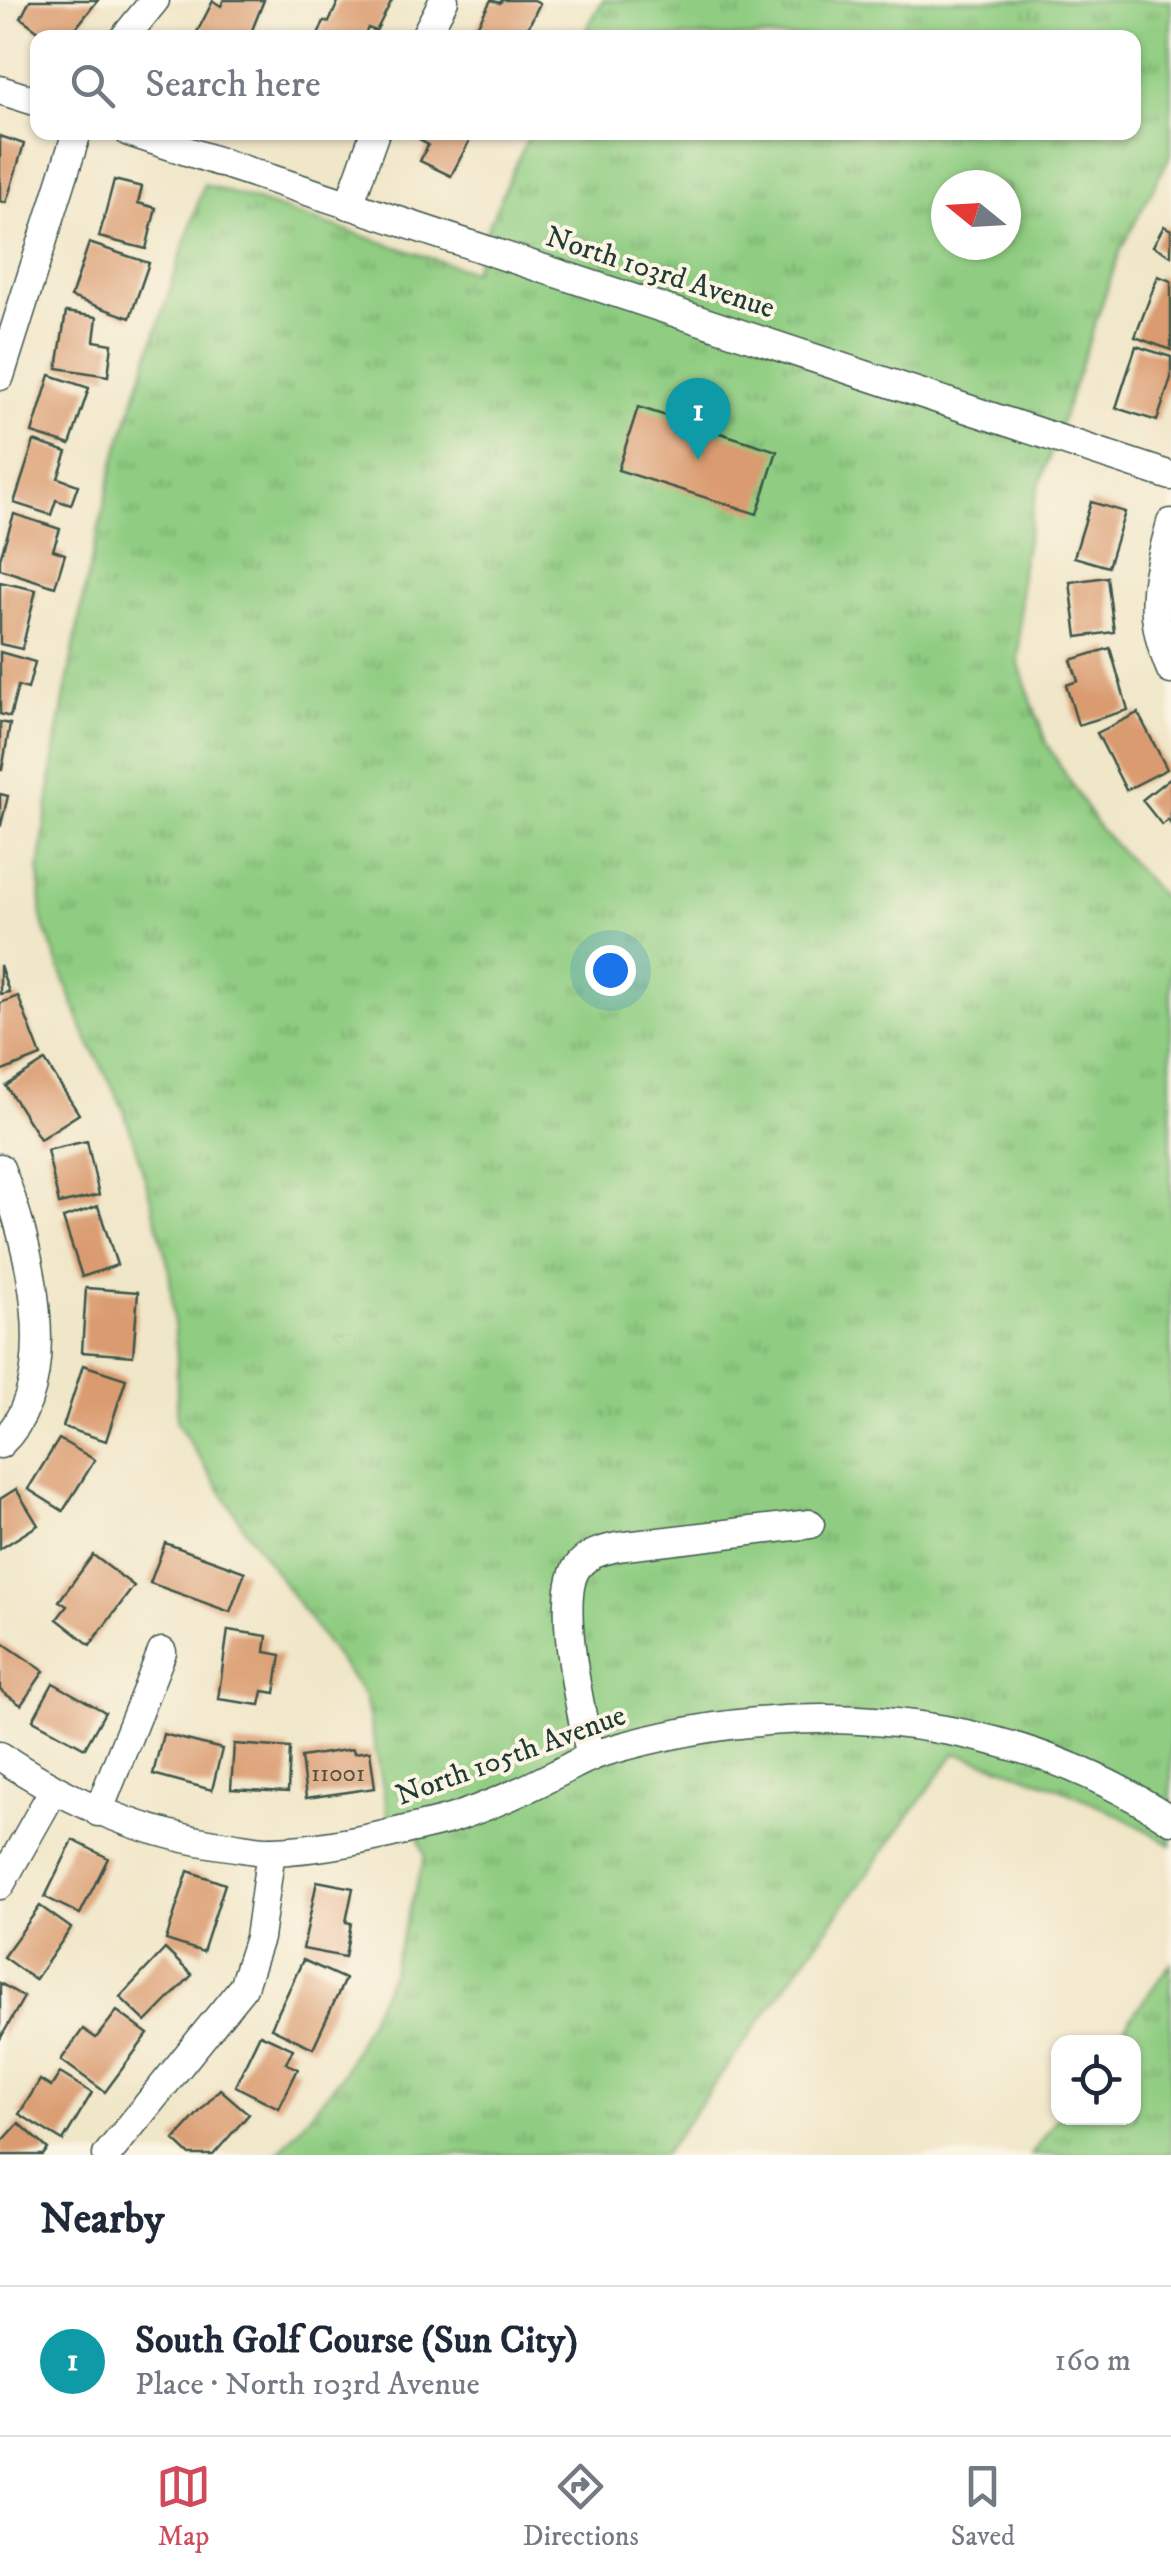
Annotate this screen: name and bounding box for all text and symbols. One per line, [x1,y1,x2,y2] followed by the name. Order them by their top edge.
[30,30,1141,140] search box
[65,58,120,113] icon: search
[145,61,321,109] text: Search here
[931,170,1021,260] north arrow
[541,219,779,327] street label: North 103rd Avenue
[666,378,730,460] pin: 1
[585,945,636,996] your location
[391,1697,631,1815] street label: North 105th Avenue
[311,1758,365,1789] house number: 11001
[1051,2035,1141,2125] map controls
[1051,2035,1141,2125] button: locate
[40,2194,164,2246] text: Nearby
[135,2317,578,2365] text: South Golf Course (Sun City)
[67,2341,78,2381] text: 1
[1055,2341,1131,2381] text: 160 m
[135,2365,480,2405] text: Place · North 103rd Avenue
[156,2459,211,2554] tab: Map
[523,2459,639,2554] tab: Directions
[951,2459,1015,2554] tab: Saved

